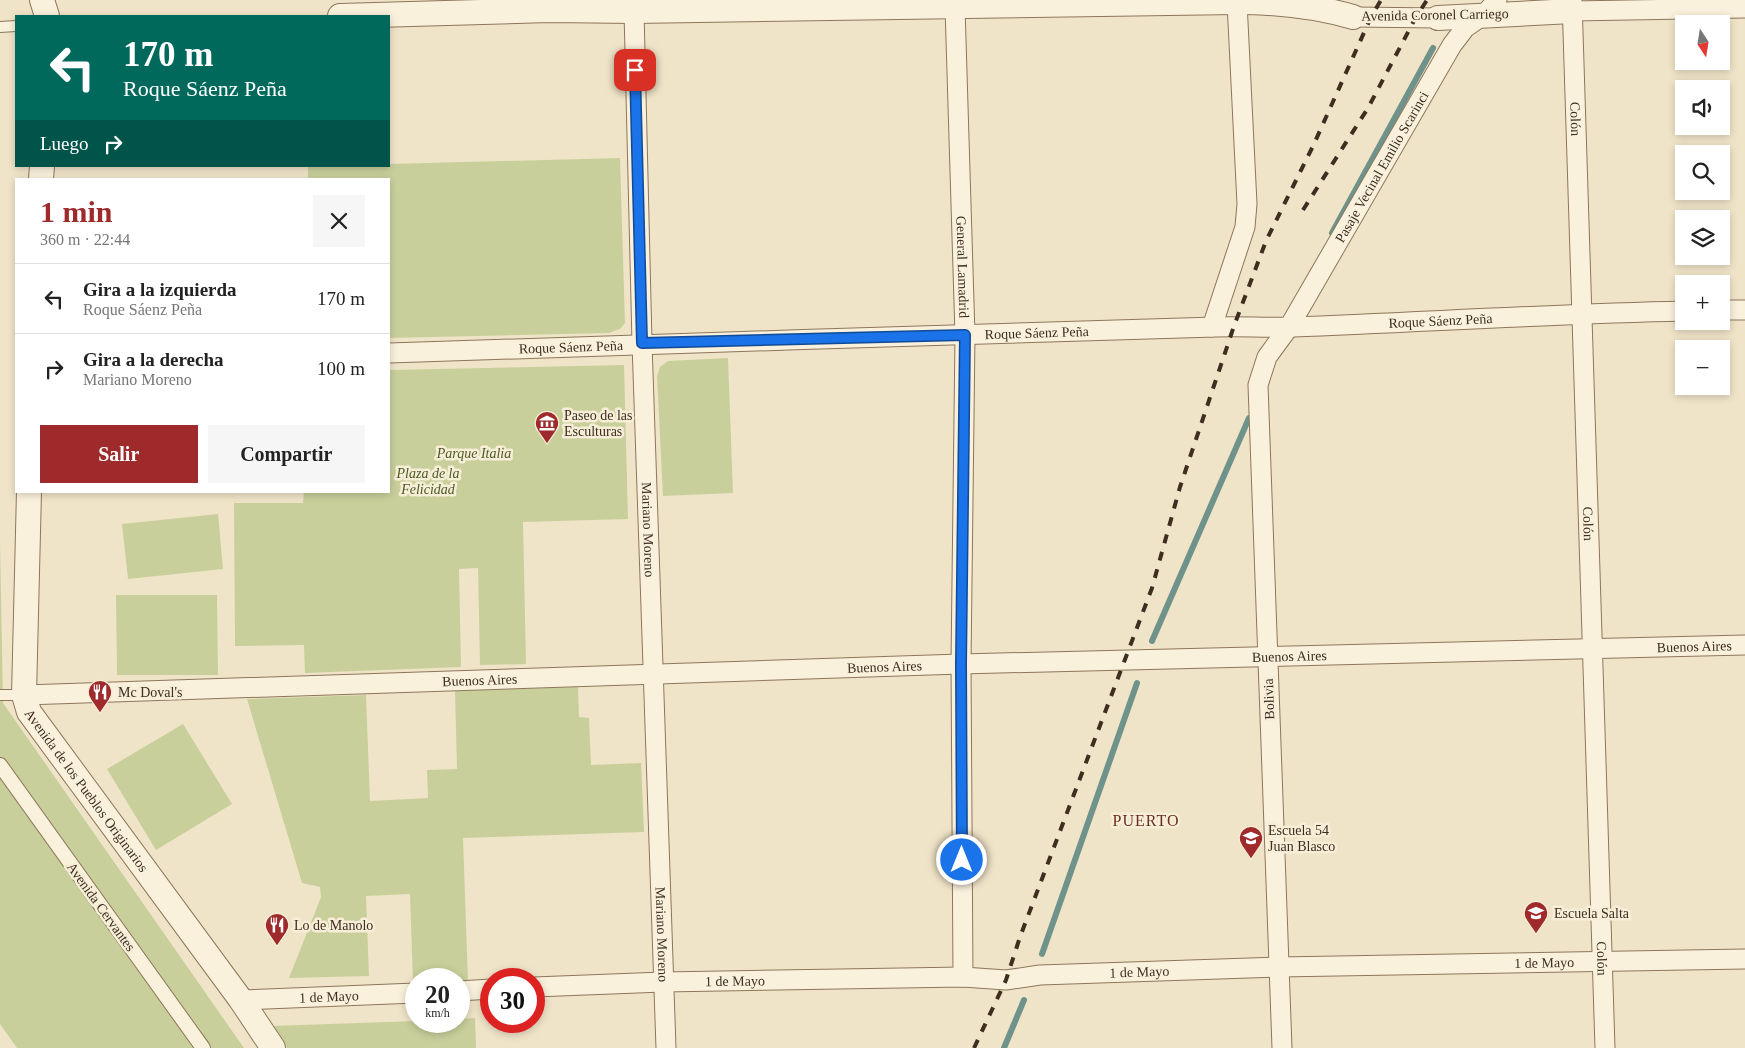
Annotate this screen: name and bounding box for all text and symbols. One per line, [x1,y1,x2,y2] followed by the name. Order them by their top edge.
[1361,6,1509,24] street label: Avenida Coronel Carriego
[1675,15,1730,70] north arrow
[1675,15,1730,395] map controls
[40,35,105,100] icon: left
[123,35,213,74] text: 170 m
[614,49,656,91] pin
[621,56,649,84] icon: arrive
[123,76,287,101] text: Roque Sáenz Peña
[1675,80,1730,135] button: sound
[1332,89,1431,245] street label: Pasaje Vecinal Emilio Scarinci
[1568,102,1584,136] street label: Colón
[99,130,127,158] icon: right
[40,133,89,154] text: Luego
[1675,145,1730,200] button: search
[40,195,113,228] text: 1 min
[313,195,365,247] button: close
[1675,210,1730,265] button: layers
[954,216,972,318] street label: General Lamadrid
[40,231,130,248] text: 360 m · 22:44
[1675,275,1730,330] button: +
[83,279,237,300] text: Gira a la izquierda
[40,285,68,313] icon: left
[317,288,365,309] text: 170 m
[83,301,202,318] text: Roque Sáenz Peña
[1388,311,1494,330] street label: Roque Sáenz Peña
[984,323,1090,342] street label: Roque Sáenz Peña
[519,338,624,356] street label: Roque Sáenz Peña
[1675,340,1730,395] button: −
[83,349,224,370] text: Gira a la derecha
[40,355,68,383] icon: right
[317,358,365,379] text: 100 m
[83,371,192,388] text: Mariano Moreno
[564,408,632,439] place label: Paseo de las Esculturas
[534,410,560,444] museum icon: Paseo de las Esculturas
[40,425,198,483] button: Salir
[208,425,365,483] button: Compartir
[436,446,511,461] park label: Parque Italia
[396,466,460,497] park label: Plaza de la Felicidad
[639,482,657,578] street label: Mariano Moreno
[1580,506,1597,541] street label: Colón
[1657,638,1732,655] street label: Buenos Aires
[1252,648,1327,664] street label: Buenos Aires
[847,658,922,675] street label: Buenos Aires
[442,671,518,689] street label: Buenos Aires
[1261,677,1277,720] street label: Bolivia
[87,679,113,713] restaurant icon: Mc Doval's
[118,685,182,700] place label: Mc Doval's
[22,706,151,875] street label: Avenida de los Pueblos Originarios
[1113,812,1179,829] district label: PUERTO
[1268,823,1335,854] place label: Escuela 54 Juan Blasco
[1238,825,1264,859] school or university icon: Escuela 54 Juan Blasco
[935,833,987,885] position arrow
[64,860,138,954] street label: Avenida Cervantes
[653,887,671,982] street label: Mariano Moreno
[1523,900,1549,934] school or university icon: Escuela Salta
[1554,906,1630,921] place label: Escuela Salta
[264,912,290,946] restaurant icon: Lo de Manolo
[294,918,373,933] place label: Lo de Manolo
[1594,941,1610,976] street label: Colón
[1514,954,1574,970] street label: 1 de Mayo
[1109,963,1170,980] street label: 1 de Mayo
[480,968,545,1033] speed limit sign: 30
[705,973,765,989] street label: 1 de Mayo
[425,981,450,1008] text: 20
[299,988,359,1005] street label: 1 de Mayo
[425,1006,450,1020] text: km/h

